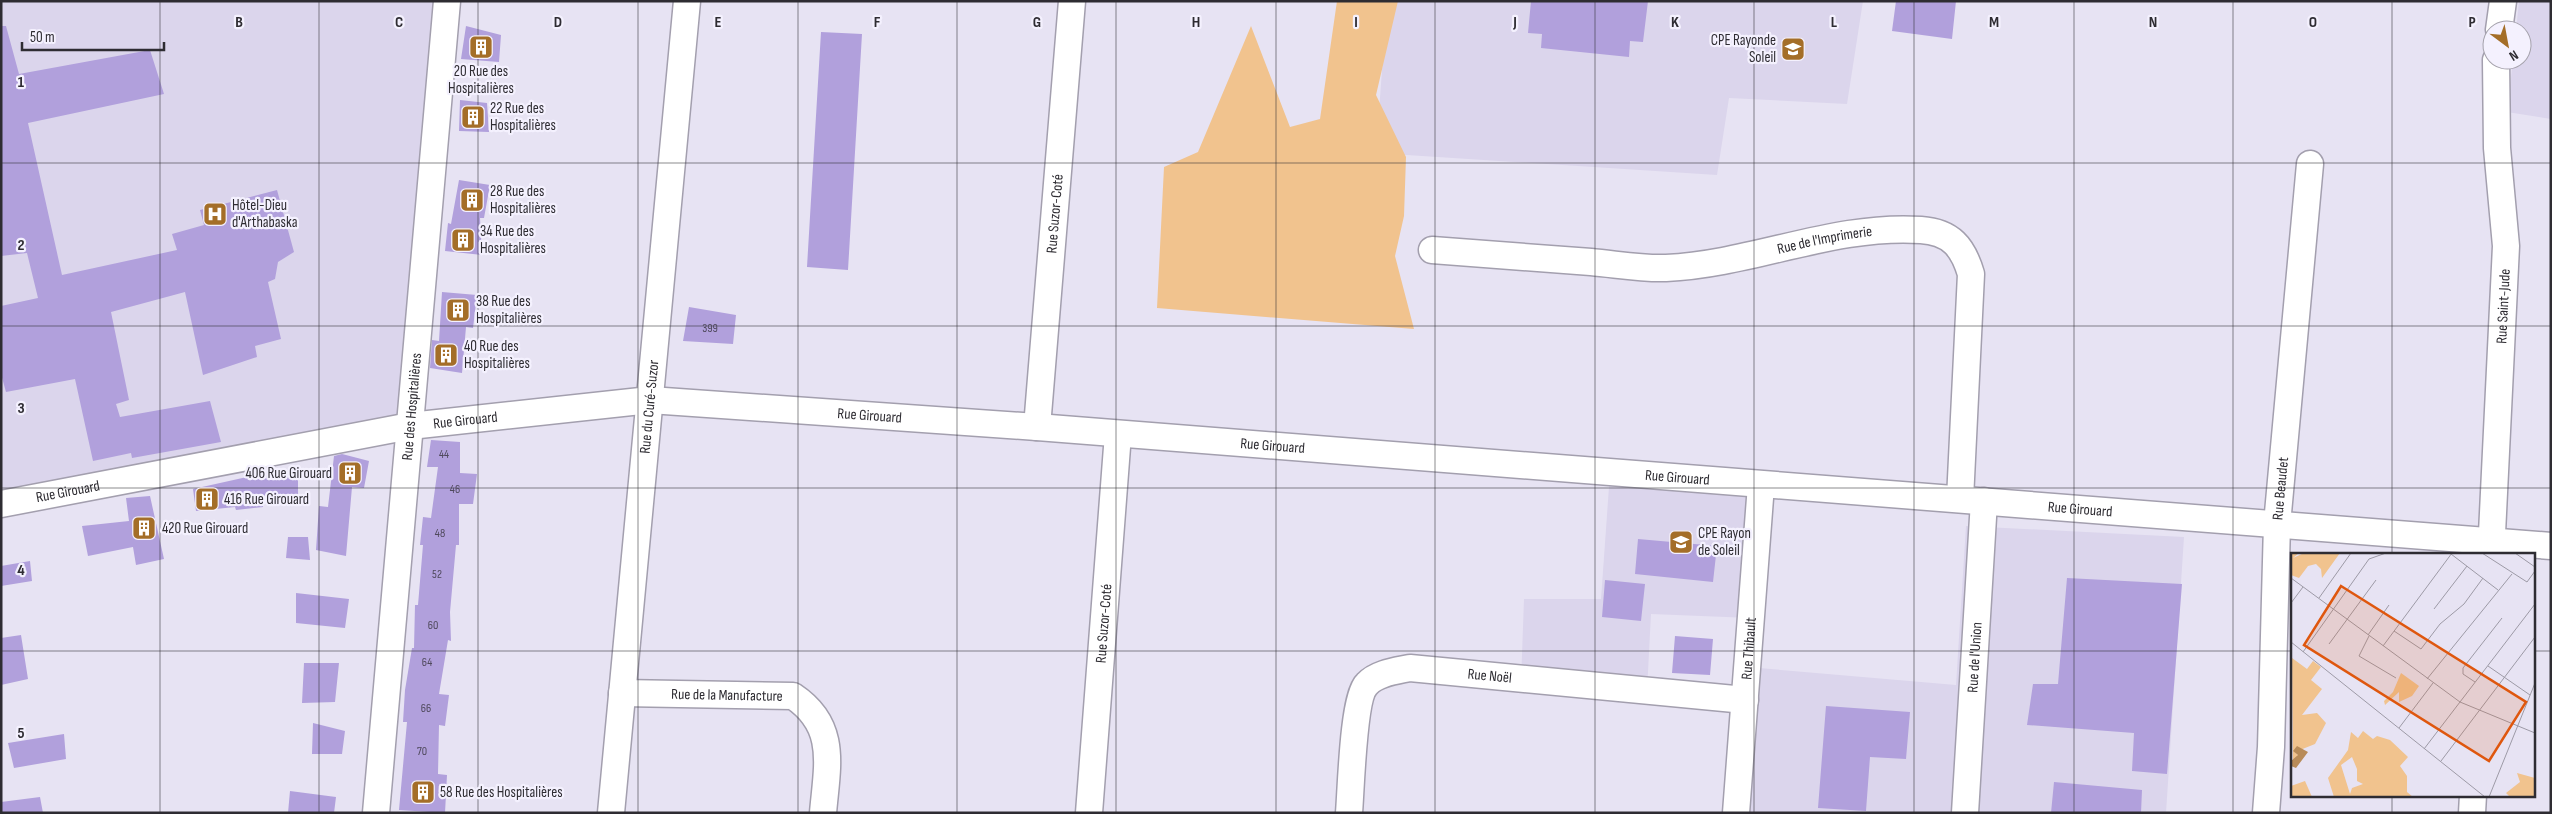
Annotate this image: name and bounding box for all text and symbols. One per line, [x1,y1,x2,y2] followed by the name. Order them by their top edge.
[235,13,243,32] text: B
[395,13,403,32] text: C
[554,13,562,32] text: D
[715,13,722,32] text: E
[874,13,881,32] text: F
[1033,13,1041,32] text: G
[1192,13,1200,32] text: H
[1354,13,1358,32] text: I
[1512,13,1517,32] text: J
[1671,13,1679,32] text: K
[1831,13,1838,32] text: L
[1989,13,1999,32] text: M
[2149,13,2157,32] text: N
[2309,13,2317,32] text: O
[2468,13,2476,32] text: P
[22,20,165,52] scale bar
[2482,20,2532,70] north arrow
[30,28,55,47] text: 50 m
[1711,31,1776,67] place label: CPE Rayonde Soleil
[468,34,494,60] building icon: 20 Rue des Hospitalières
[1780,36,1806,62] school or university icon: CPE Rayonde Soleil
[2506,46,2521,65] text: N
[448,62,514,98] place label: 20 Rue des Hospitalières
[18,73,25,92] text: 1
[490,99,556,135] place label: 22 Rue des Hospitalières
[460,104,486,130] building icon: 22 Rue des Hospitalières
[1042,173,1067,254] street label: Rue Suzor-Coté
[490,182,556,218] place label: 28 Rue des Hospitalières
[459,187,485,213] building icon: 28 Rue des Hospitalières
[232,196,298,232] place label: Hôtel-Dieu d'Arthabaska
[202,201,228,227] hospital icon: Hôtel-Dieu d'Arthabaska
[480,222,546,258] place label: 34 Rue des Hospitalières
[1775,222,1873,258] street label: Rue de l'Imprimerie
[450,227,476,253] building icon: 34 Rue des Hospitalières
[17,236,25,255] text: 2
[2492,268,2514,344] street label: Rue Saint-Jude
[476,292,542,328] place label: 38 Rue des Hospitalières
[445,297,471,323] building icon: 38 Rue des Hospitalières
[702,321,718,336] house number: 399
[464,337,530,373] place label: 40 Rue des Hospitalières
[433,342,459,368] building icon: 40 Rue des Hospitalières
[397,352,426,461] street label: Rue des Hospitalières
[635,358,663,454] street label: Rue du Curé-Suzor
[17,399,25,418] text: 3
[837,404,903,427] street label: Rue Girouard
[432,407,498,433] street label: Rue Girouard
[1240,434,1306,458] street label: Rue Girouard
[439,447,449,462] house number: 44
[2268,456,2293,521] street label: Rue Beaudet
[337,460,363,486] building icon: 406 Rue Girouard
[246,464,332,483] place label: 406 Rue Girouard
[1644,465,1710,489] street label: Rue Girouard
[34,476,101,507] street label: Rue Girouard
[450,482,460,497] house number: 46
[194,486,220,512] building icon: 416 Rue Girouard
[224,490,309,509] place label: 416 Rue Girouard
[2047,497,2113,521] street label: Rue Girouard
[131,515,157,541] building icon: 420 Rue Girouard
[162,519,248,538] place label: 420 Rue Girouard
[1698,524,1751,560] place label: CPE Rayon de Soleil
[435,526,445,541] house number: 48
[1668,529,1694,555] school or university icon: CPE Rayon de Soleil
[2291,553,2534,796] inset map
[17,561,25,580] text: 4
[432,567,442,582] house number: 52
[1091,583,1116,664] street label: Rue Suzor-Coté
[1737,616,1760,680] street label: Rue Thibault
[428,618,438,633] house number: 60
[1963,621,1986,693] street label: Rue de l'Union
[422,655,432,670] house number: 64
[1467,664,1513,687] street label: Rue Noël
[671,684,783,705] street label: Rue de la Manufacture
[421,701,431,716] house number: 66
[17,724,25,743] text: 5
[417,744,427,759] house number: 70
[410,779,436,805] building icon: 58 Rue des Hospitalières
[440,783,563,802] place label: 58 Rue des Hospitalières

